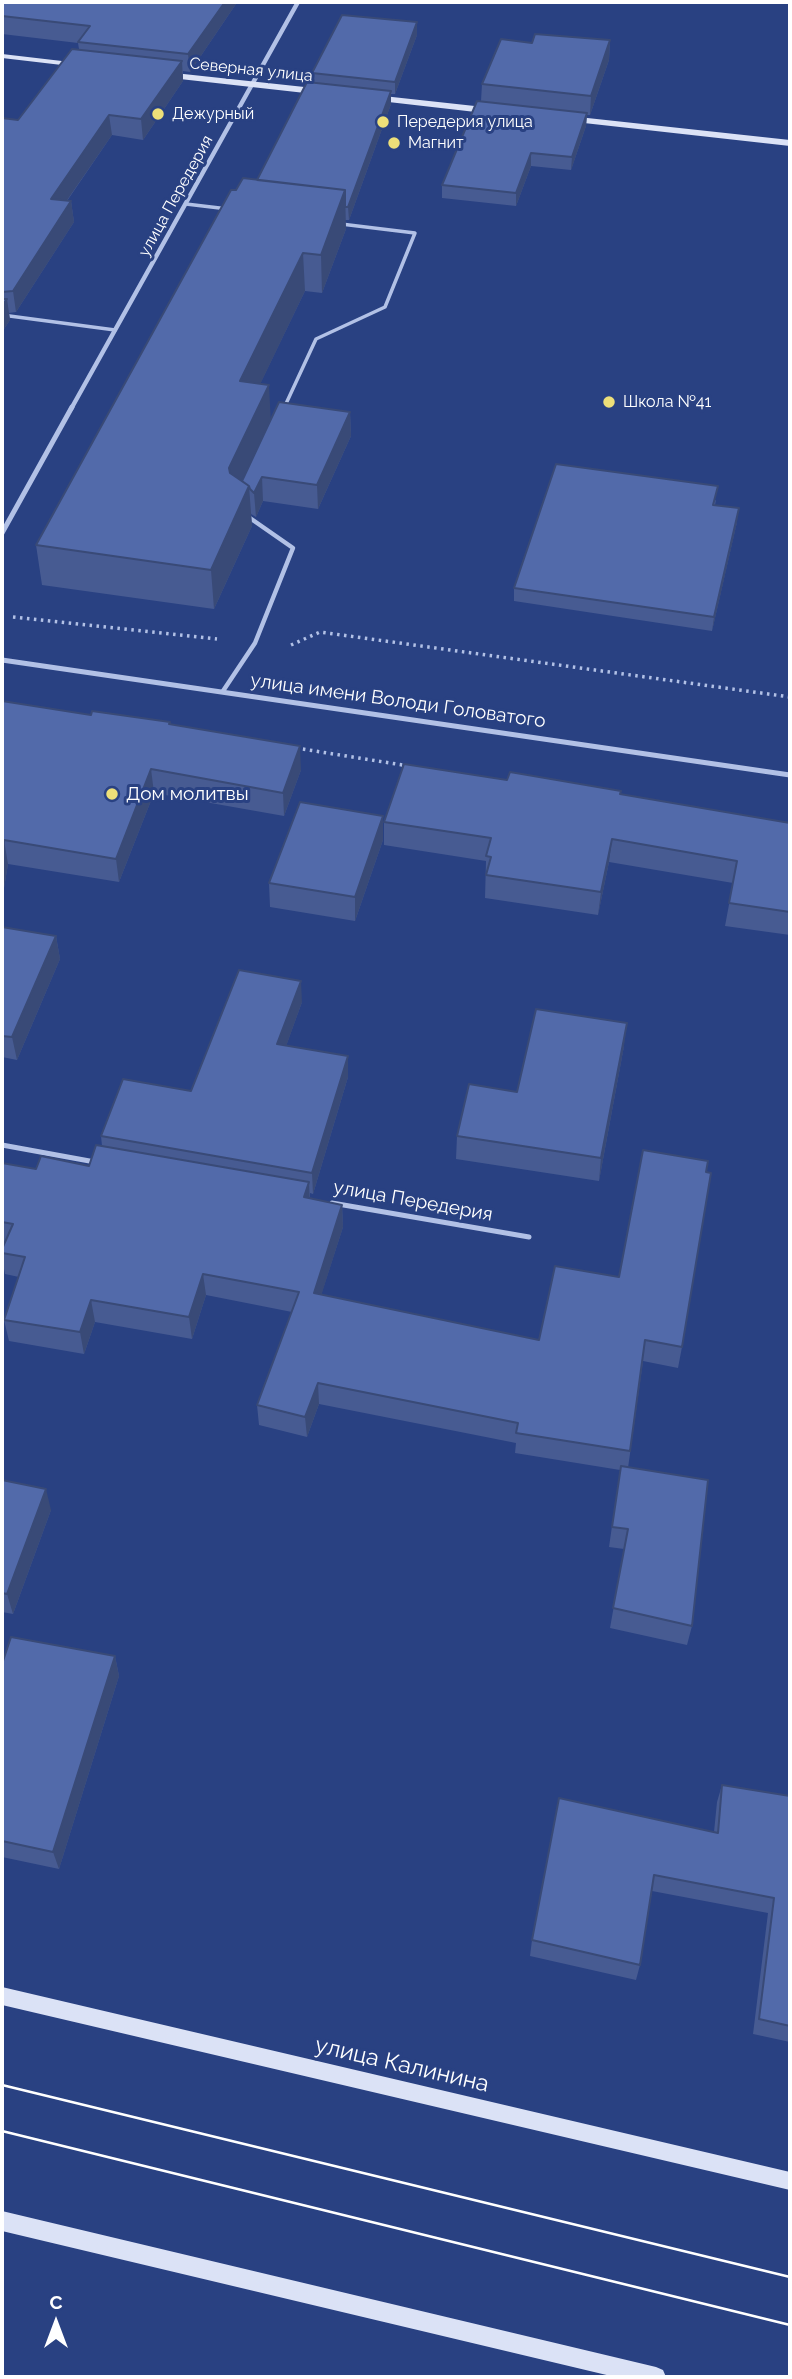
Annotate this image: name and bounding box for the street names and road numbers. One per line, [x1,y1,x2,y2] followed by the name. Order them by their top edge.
[188,54,314,86] street label: Северная улица
[135,132,217,260] street label: улица Передерия
[249,669,547,733] street label: улица имени Володи Головатого
[332,1176,494,1226] street label: улица Передерия
[312,2032,492,2098] street label: улица Калинина

